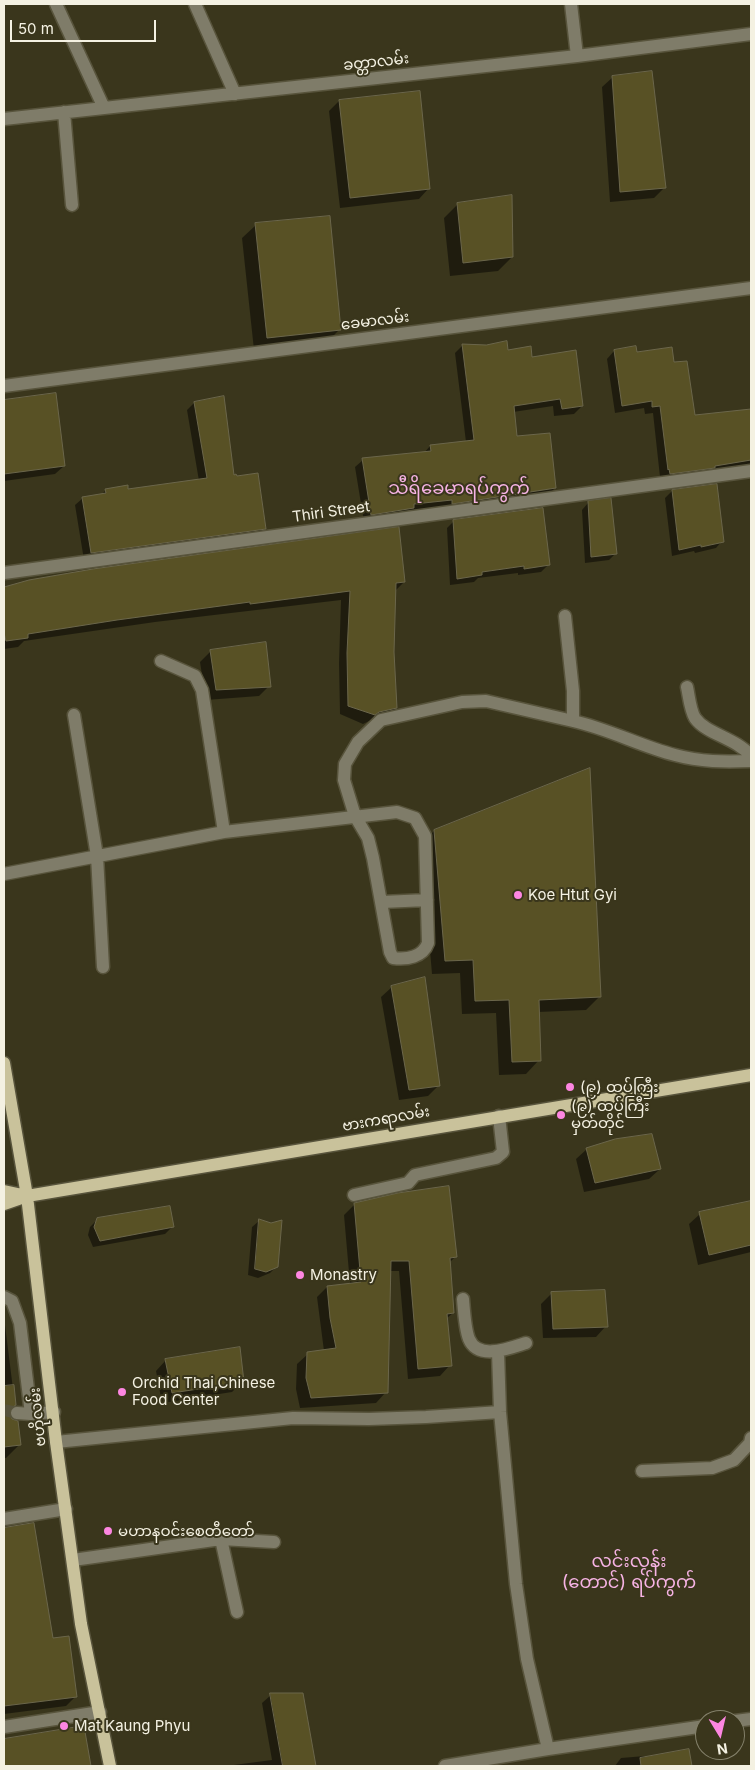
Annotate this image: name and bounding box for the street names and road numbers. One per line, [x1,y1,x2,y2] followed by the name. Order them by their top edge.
[342,50,410,74] street label: ခတ္တာလမ်း
[340,308,410,334] street label: ခေမာလမ်း
[291,498,371,526] street label: Thiri Street
[341,1102,431,1136] street label: ဗားကရာလမ်း
[26,1387,50,1447] street label: ဗဟိုလမ်း

